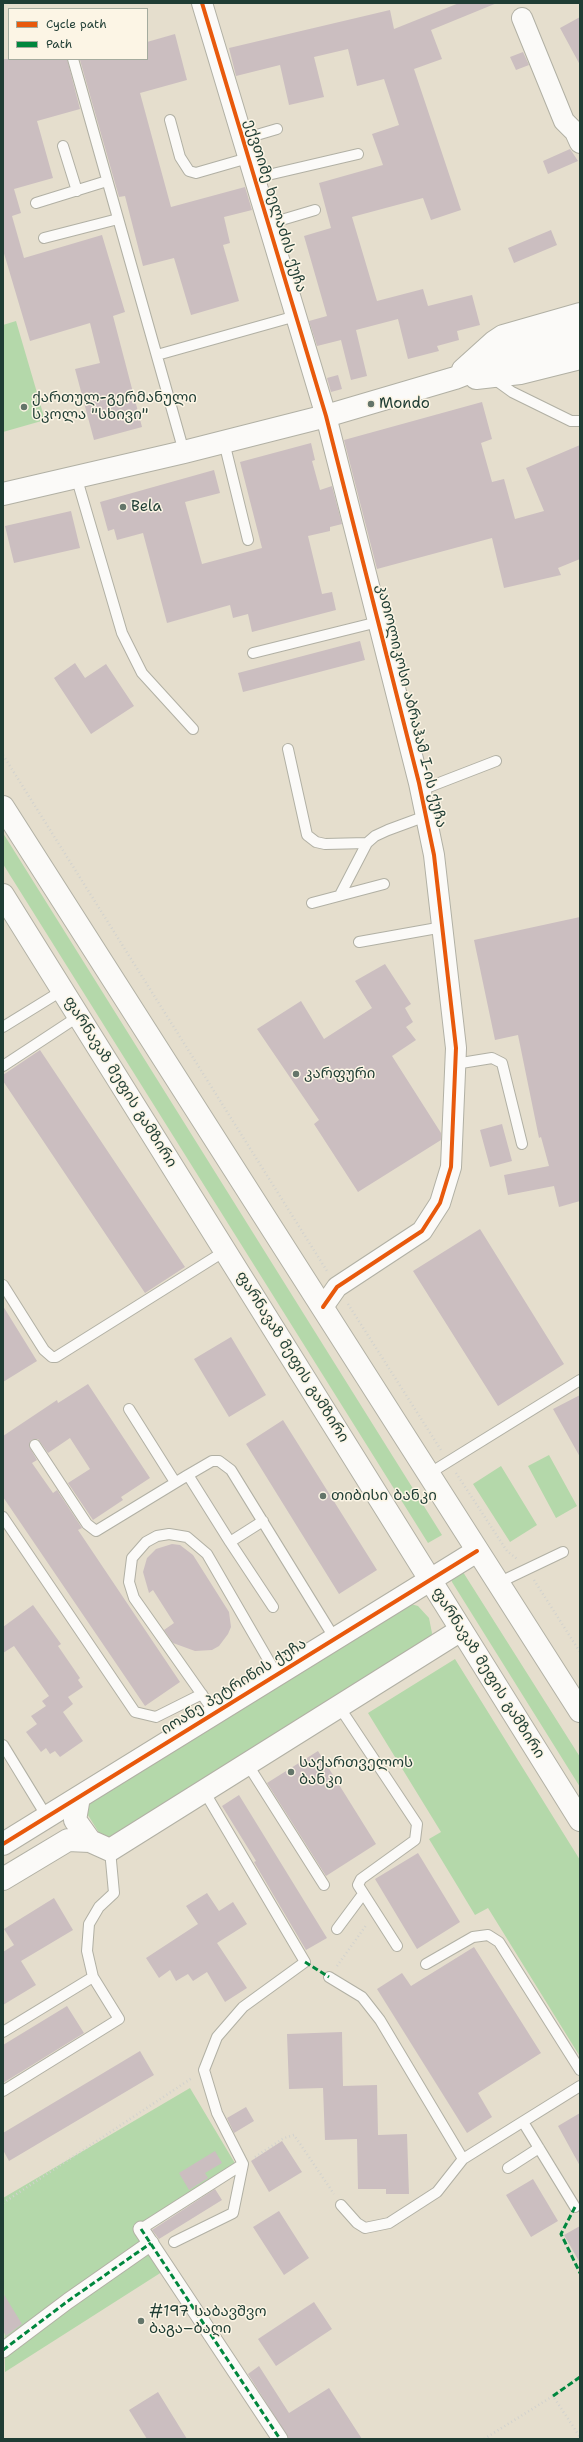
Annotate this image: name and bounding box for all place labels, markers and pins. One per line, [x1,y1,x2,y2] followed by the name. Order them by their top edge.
[32,389,197,424] place label: ქართულ-გერმანული სკოლა "სხივი"
[379,395,430,413] place label: Mondo
[366,399,376,409] marker: Mondo
[19,402,29,412] marker: ქართულ-გერმანული სკოლა "სხივი"
[131,498,162,516] place label: Bela
[118,502,128,512] marker: Bela
[304,1065,375,1083] place label: კარფური
[291,1069,301,1079] marker: კარფური
[331,1487,437,1505] place label: თიბისი ბანკი
[318,1491,328,1501] marker: თიბისი ბანკი
[299,1754,413,1789] place label: საქართველოს ბანკი
[286,1767,296,1777] marker: საქართველოს ბანკი
[149,2303,266,2338] place label: #197 საბავშვო ბაგა–ბაღი
[136,2316,146,2326] marker: #197 საბავშვო ბაგა–ბაღი

